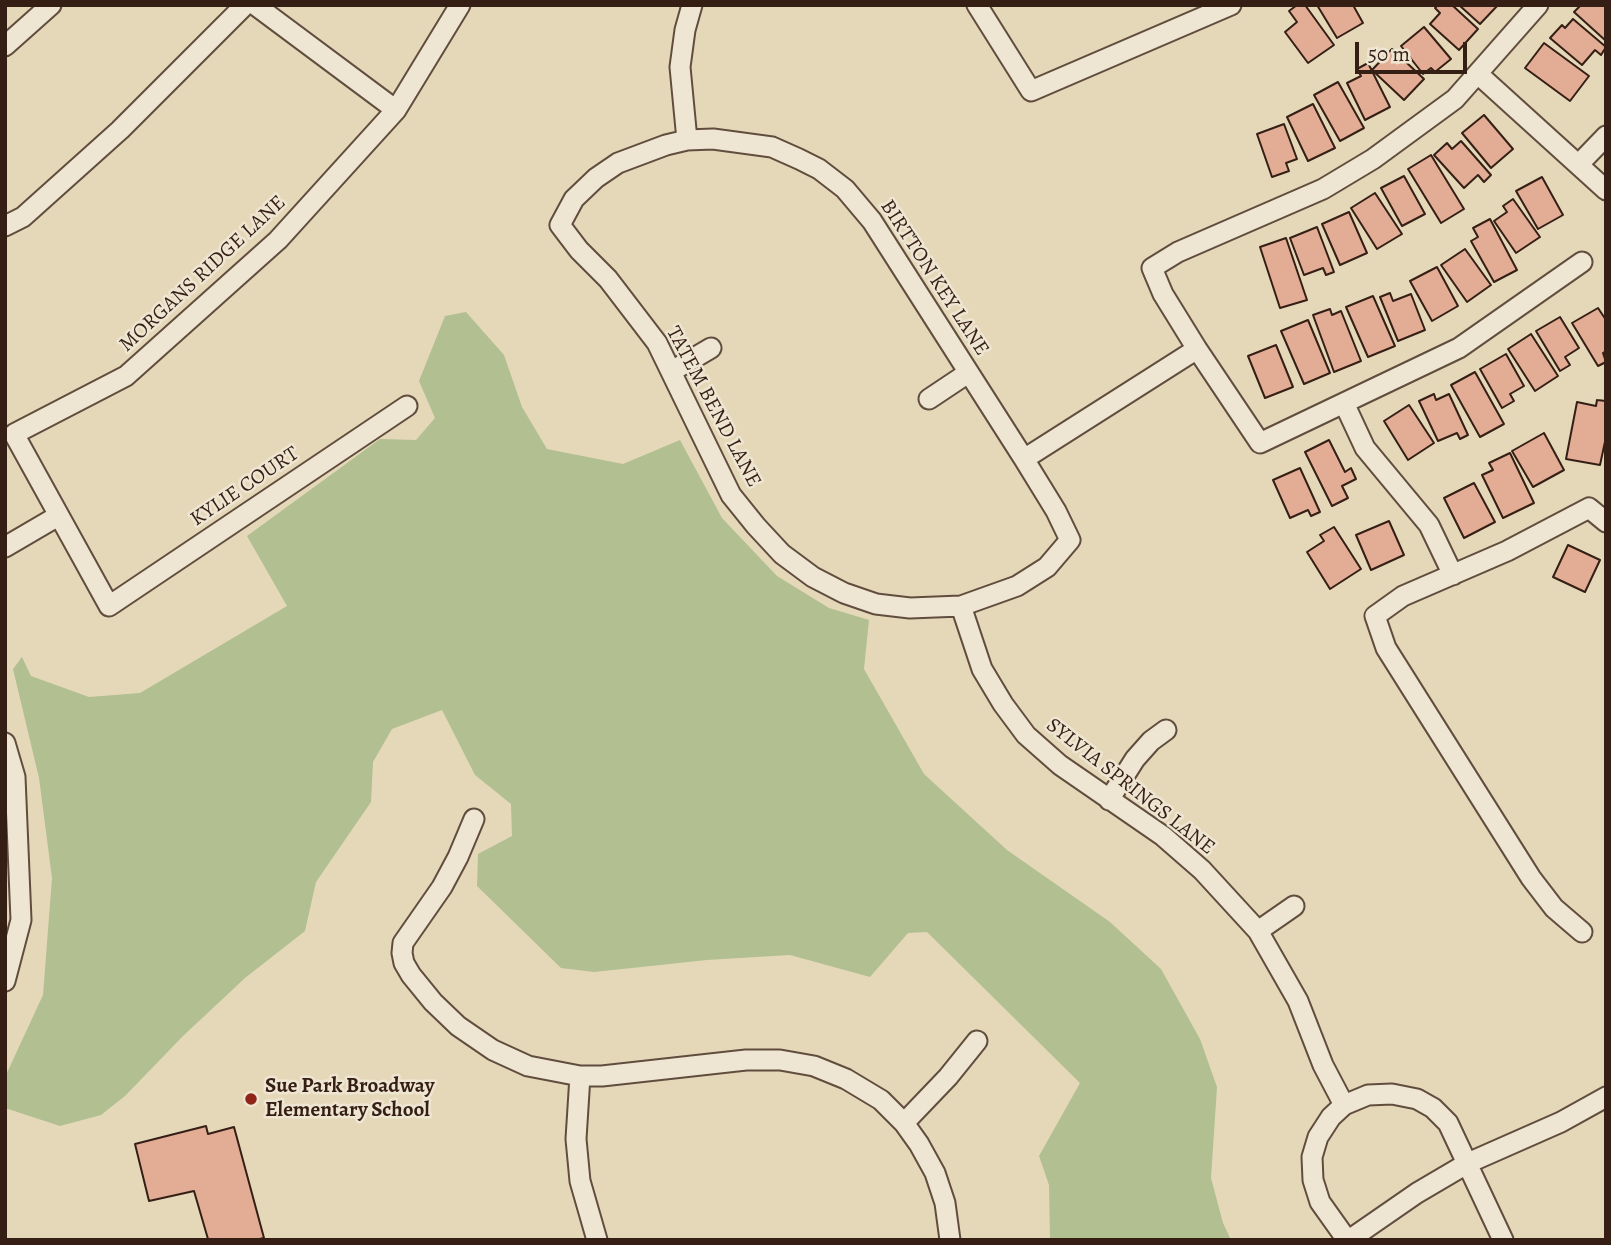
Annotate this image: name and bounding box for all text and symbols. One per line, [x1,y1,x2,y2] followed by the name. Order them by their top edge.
[1359,28,1471,72] scale bar
[1368,40,1410,68] text: 50 m
[115,190,291,358] street label: MORGANS RIDGE LANE
[874,195,994,361] street label: BIRTTON KEY LANE
[660,322,766,492] street label: TATEM BEND LANE
[186,442,304,532] street label: KYLIE COURT
[1041,713,1219,861] street label: SYLVIA SPRINGS LANE
[265,1074,434,1124] place label: Sue Park Broadway Elementary School
[243,1091,259,1107] marker: Sue Park Broadway Elementary School

